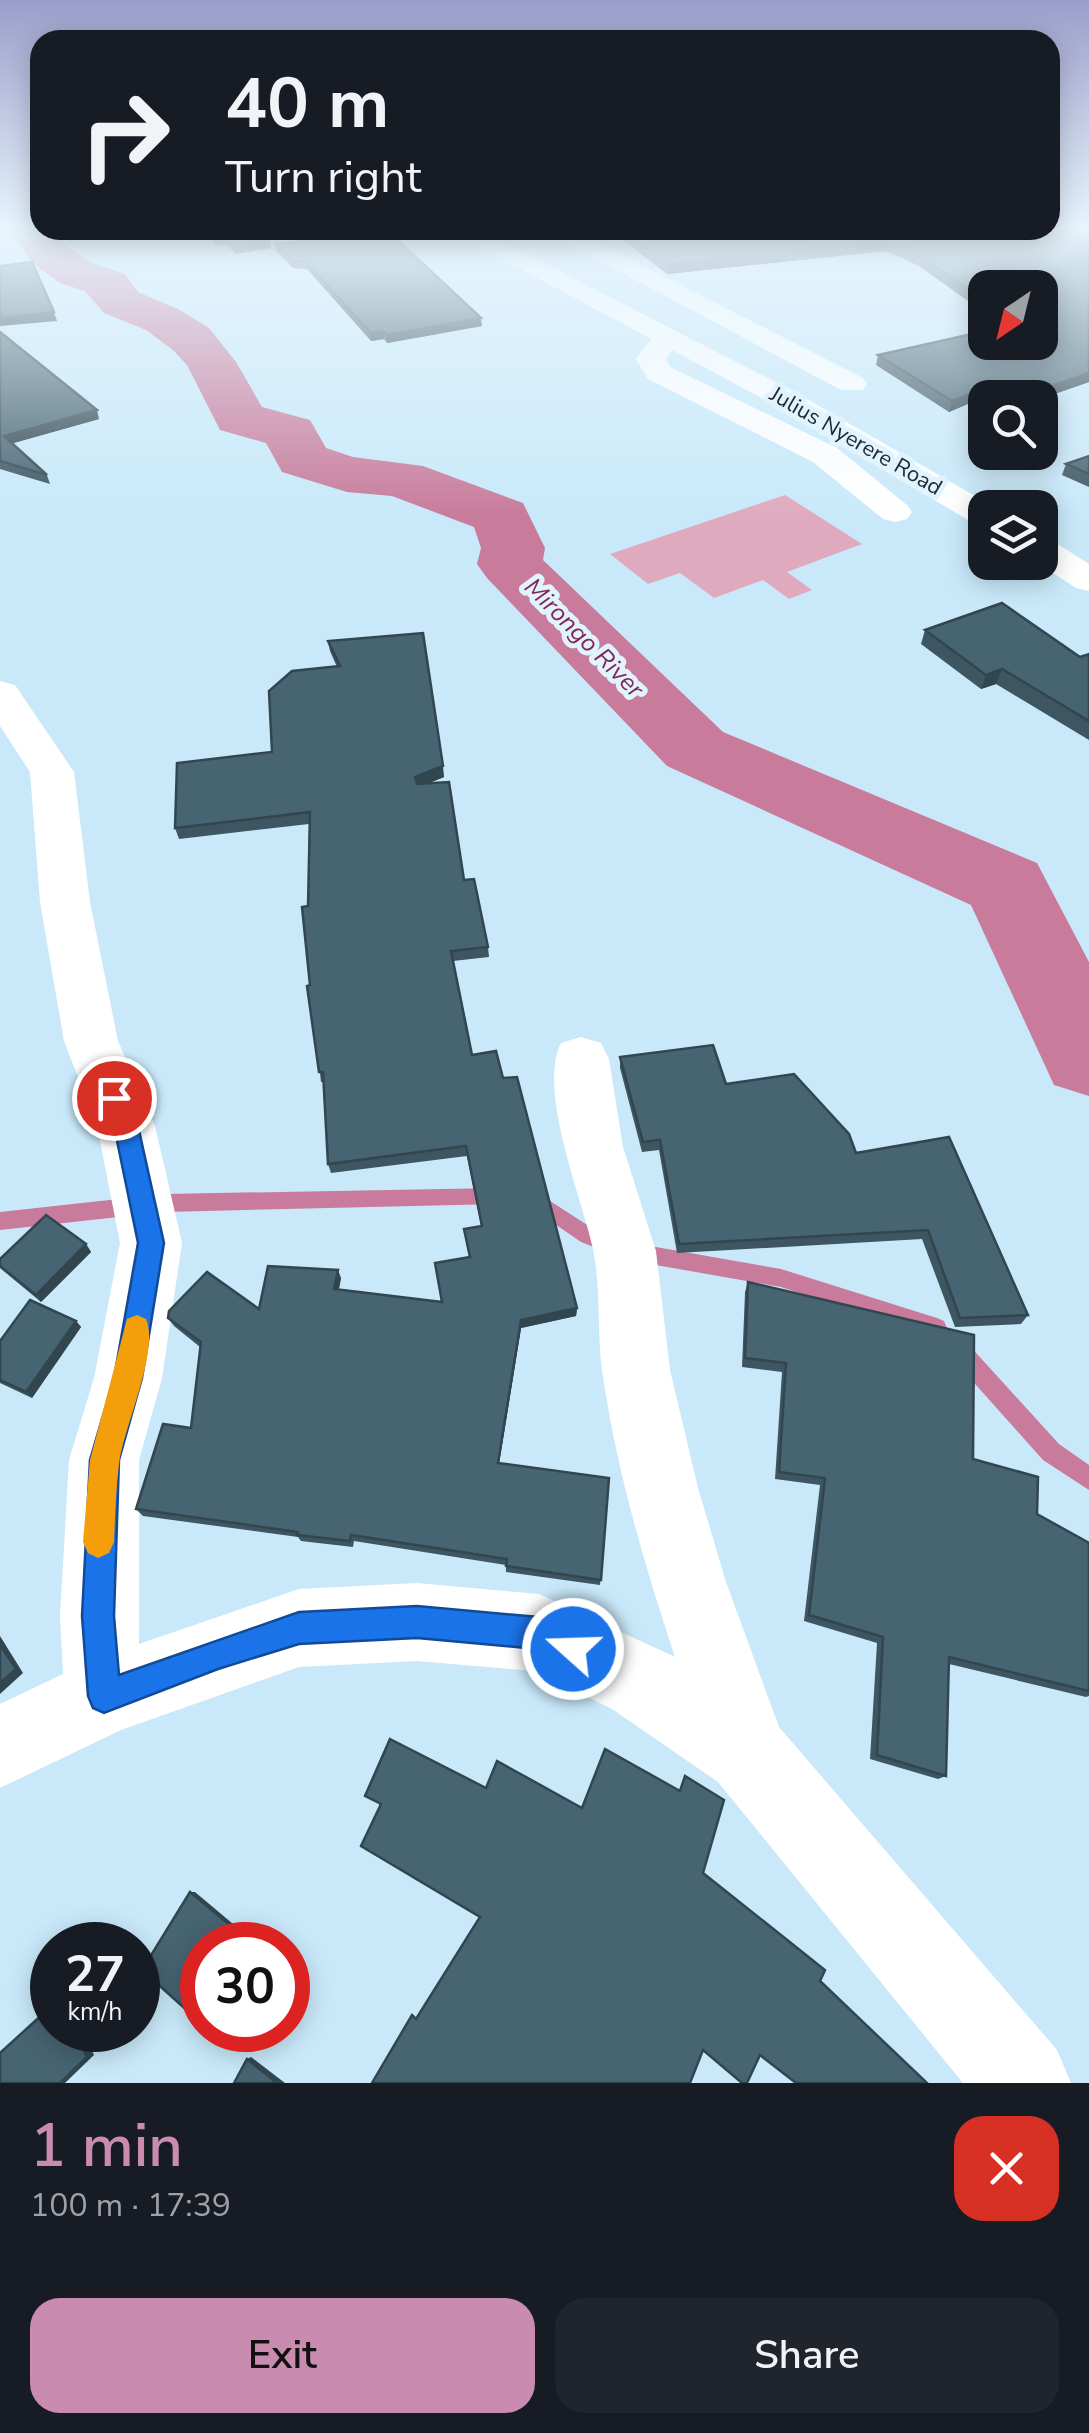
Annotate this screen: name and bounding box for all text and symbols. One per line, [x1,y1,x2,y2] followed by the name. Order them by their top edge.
[225,56,389,152] text: 40 m
[60,70,190,200] icon: right
[225,147,422,208] text: Turn right
[968,270,1058,360] north arrow
[968,270,1058,580] map controls
[763,379,948,503] street label: Julius Nyerere Road
[968,380,1058,470] button: search
[968,490,1058,580] button: layers
[517,571,652,706] water label: Mirongo River
[72,1056,157,1141] pin
[87,1071,142,1126] icon: arrive
[521,1597,625,1701] position arrow
[180,1922,310,2052] speed limit sign: 30
[65,1940,125,2009] text: 27
[67,1995,123,2029] text: km/h
[30,2105,183,2187] text: 1 min
[954,2116,1059,2221] button: close
[30,2184,231,2227] text: 100 m · 17:39
[30,2298,535,2413] button: Exit
[555,2298,1059,2413] button: Share

